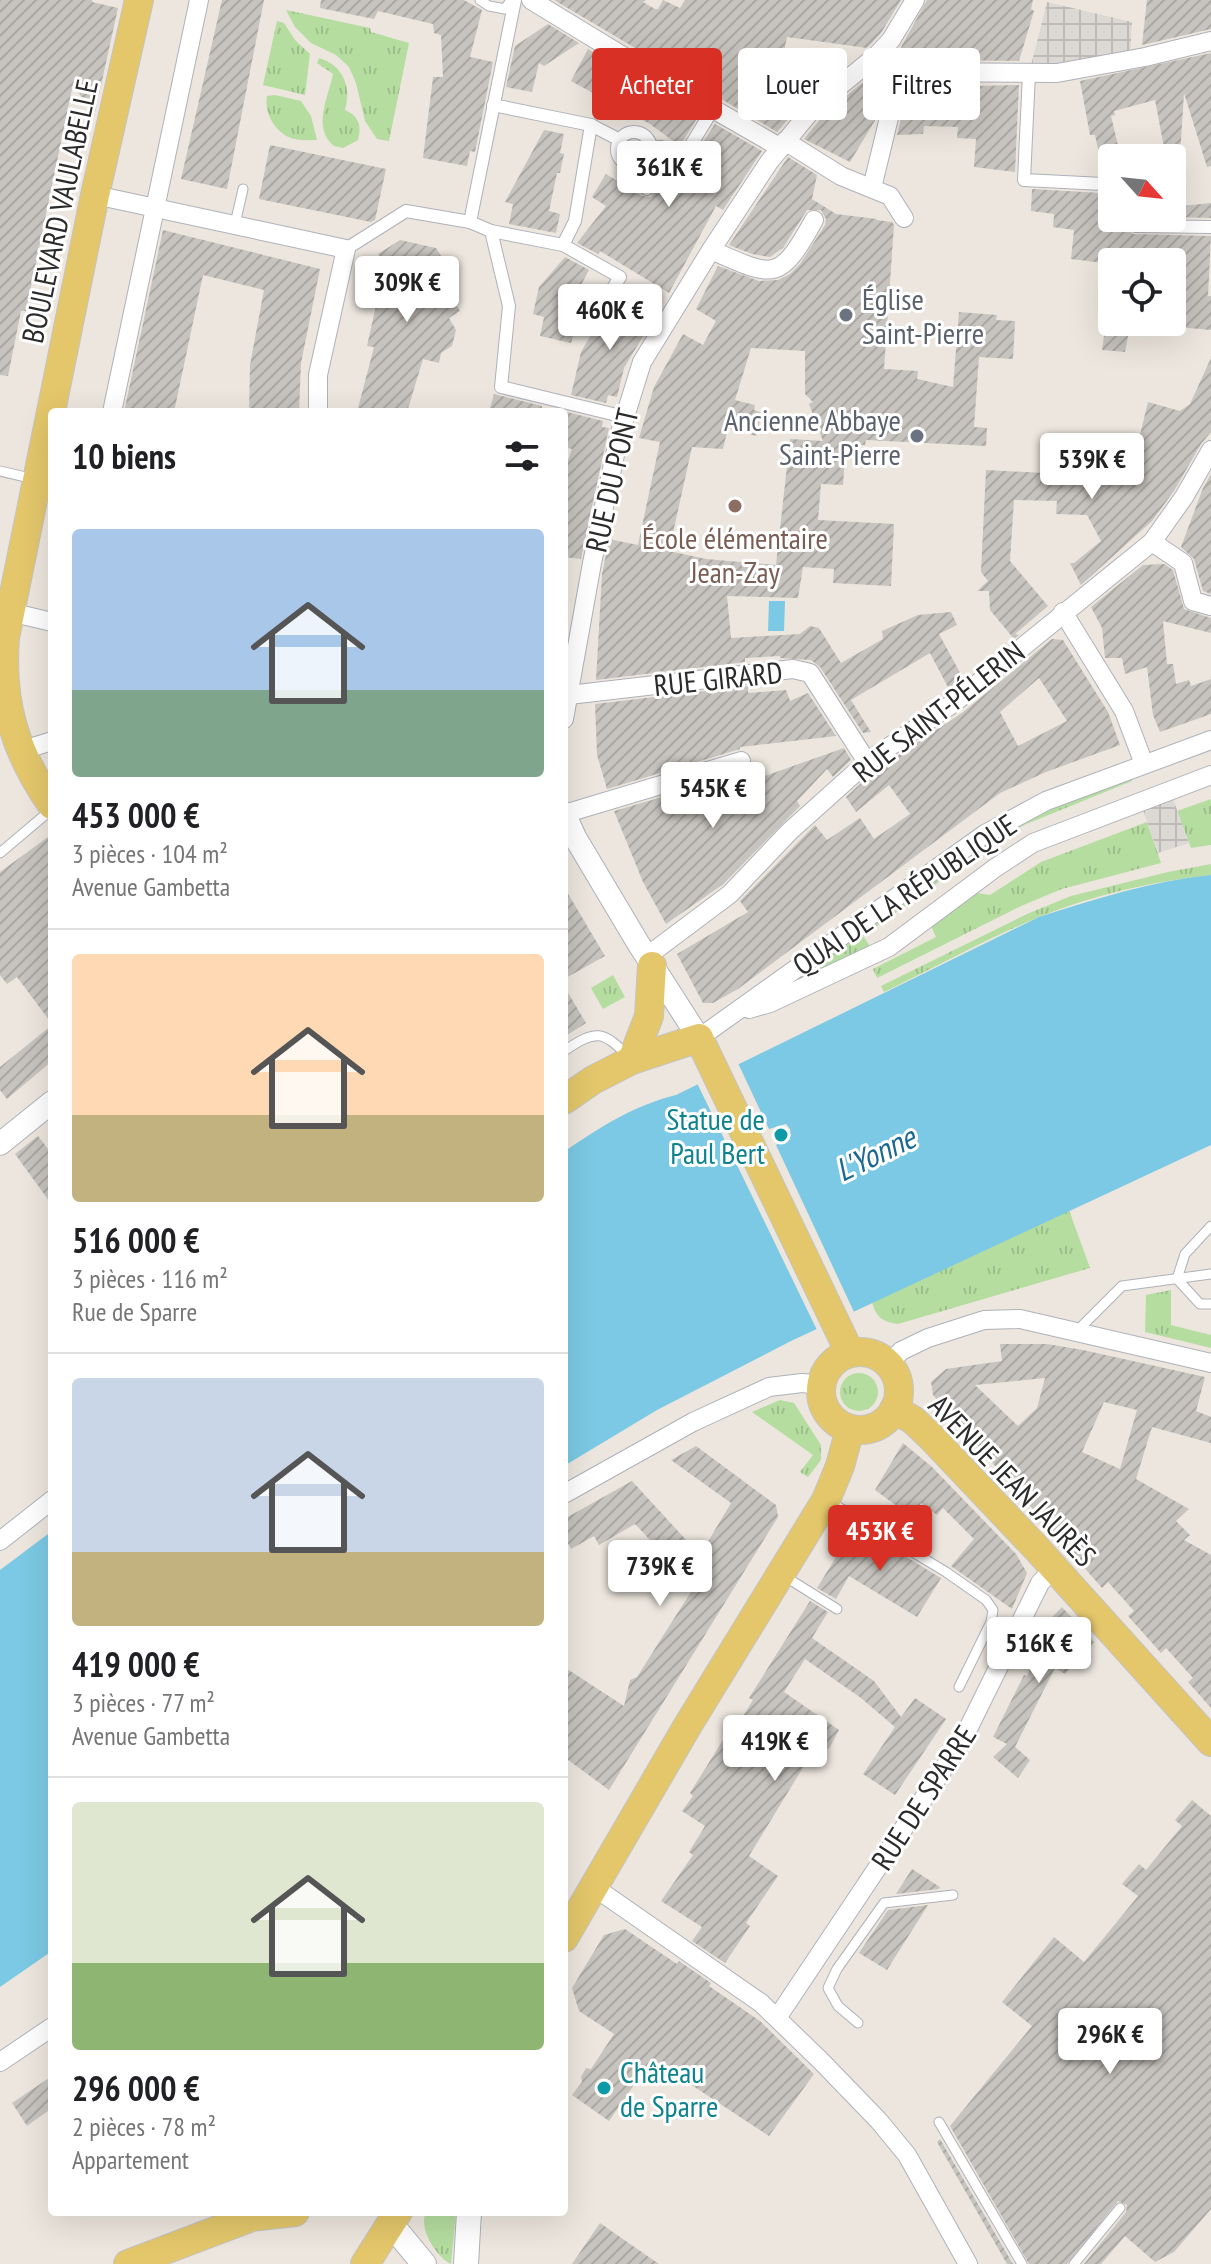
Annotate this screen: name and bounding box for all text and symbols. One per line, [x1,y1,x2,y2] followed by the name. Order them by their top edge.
[592,48,722,120] chip: Acheter
[738,48,847,120] chip: Louer
[863,48,980,120] chip: Filtres
[12,76,106,346] street label: BOULEVARD VAULABELLE
[604,141,734,209] pin: 361K €
[1098,144,1186,232] north arrow
[1098,144,1186,336] map controls
[635,150,703,183] text: 361K €
[1098,248,1186,336] button: locate
[342,256,472,324] pin: 309K €
[373,265,441,298] text: 309K €
[862,279,984,352] place label: Église Saint-Pierre
[545,284,675,352] pin: 460K €
[576,293,644,326] text: 460K €
[837,306,855,324] marker: Église Saint-Pierre
[724,400,901,473] place label: Ancienne Abbaye Saint-Pierre
[576,404,646,556] street label: RUE DU PONT
[908,427,926,445] marker: Ancienne Abbaye Saint-Pierre
[1027,433,1157,501] pin: 539K €
[72,434,176,478] text: 10 biens
[500,434,544,478] icon: filters
[1058,442,1126,475] text: 539K €
[726,497,744,515] marker: École élémentaire Jean-Zay
[642,518,828,591] place label: École élémentaire Jean-Zay
[236,581,380,725] icon: home
[844,632,1032,790] street label: RUE SAINT-PÉLERIN
[652,652,784,704] street label: RUE GIRARD
[648,762,778,830] pin: 545K €
[679,771,747,804] text: 545K €
[72,793,200,837] text: 453 000 €
[785,805,1023,983] street label: QUAI DE LA RÉPUBLIQUE
[72,837,228,870] text: 3 pièces · 104 m²
[72,870,230,903] text: Avenue Gambetta
[236,1006,380,1150] icon: home
[667,1099,766,1172] place label: Statue de Paul Bert
[828,1115,924,1190] water label: L'Yonne
[772,1126,790,1144] marker: Statue de Paul Bert
[72,1218,200,1262] text: 516 000 €
[72,1262,228,1295] text: 3 pièces · 116 m²
[72,1295,197,1328] text: Rue de Sparre
[921,1386,1105,1574] street label: AVENUE JEAN JAURÈS
[236,1430,380,1574] icon: home
[815,1505,945,1573] pin: 453K €
[846,1514,914,1547] text: 453K €
[595,1540,725,1608] pin: 739K €
[626,1549,694,1582] text: 739K €
[974,1617,1104,1685] pin: 516K €
[1005,1626,1073,1659] text: 516K €
[72,1642,200,1686] text: 419 000 €
[72,1686,215,1719] text: 3 pièces · 77 m²
[710,1715,840,1783] pin: 419K €
[862,1717,984,1877] street label: RUE DE SPARRE
[72,1719,230,1752] text: Avenue Gambetta
[741,1724,809,1757] text: 419K €
[236,1854,380,1998] icon: home
[1045,2008,1175,2076] pin: 296K €
[1076,2017,1144,2050] text: 296K €
[620,2052,718,2125] place label: Château de Sparre
[72,2066,200,2110] text: 296 000 €
[595,2079,613,2097] marker: Château de Sparre
[72,2110,216,2143] text: 2 pièces · 78 m²
[72,2143,189,2176] text: Appartement

